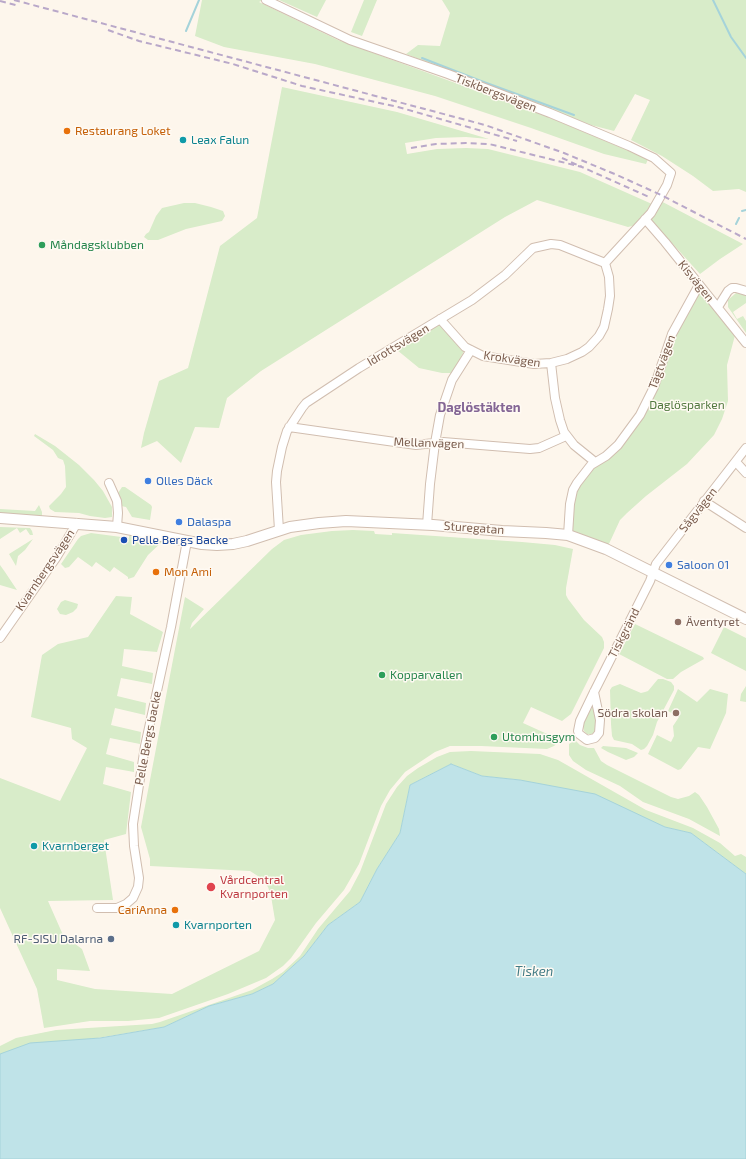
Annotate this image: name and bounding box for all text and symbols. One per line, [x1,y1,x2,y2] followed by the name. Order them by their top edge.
[453,71,539,115] street label: Tiskbergsvägen
[75,124,171,138] place label: Restaurang Loket
[62,126,72,136] marker: Restaurang Loket
[191,133,249,147] place label: Leax Falun
[178,135,188,145] marker: Leax Falun
[50,238,144,252] place label: Måndagsklubben
[37,240,47,250] marker: Måndagsklubben
[675,257,717,305] street label: Kisvägen
[364,321,432,369] street label: Idrottsvägen
[646,333,678,391] street label: Tägtvägen
[482,348,542,370] street label: Krokvägen
[649,398,725,412] park label: Daglösparken
[437,400,521,416] district label: Daglöstäkten
[393,435,465,451] street label: Mellanvägen
[156,474,213,488] place label: Olles Däck
[143,476,153,486] marker: Olles Däck
[676,485,720,535] street label: Sågvägen
[187,515,231,529] place label: Dalaspa
[174,517,184,527] marker: Dalaspa
[443,519,505,537] street label: Sturegatan
[12,527,78,613] street label: Kvarnbergsvägen
[132,533,228,547] place label: Pelle Bergs Backe
[119,535,129,545] marker: Pelle Bergs Backe
[677,558,729,572] place label: Saloon 01
[664,560,674,570] marker: Saloon 01
[164,565,212,579] place label: Mon Ami
[151,567,161,577] marker: Mon Ami
[605,606,643,660] street label: Tiskgränd
[686,615,740,629] place label: Äventyret
[673,617,683,627] marker: Äventyret
[390,668,463,682] place label: Kopparvallen
[377,670,387,680] marker: Kopparvallen
[132,690,164,786] street label: Pelle Bergs backe
[598,706,668,720] place label: Södra skolan
[671,708,681,718] marker: Södra skolan
[502,730,575,744] place label: Utomhusgym
[489,732,499,742] marker: Utomhusgym
[42,839,109,853] place label: Kvarnberget
[29,841,39,851] marker: Kvarnberget
[220,873,288,901] place label: Vårdcentral Kvarnporten
[205,881,217,893] marker: Vårdcentral Kvarnporten
[118,903,167,917] place label: CariAnna
[170,905,180,915] marker: CariAnna
[184,918,252,932] place label: Kvarnporten
[171,920,181,930] marker: Kvarnporten
[14,932,103,946] place label: RF-SISU Dalarna
[106,934,116,944] marker: RF-SISU Dalarna
[515,964,553,980] water label: Tisken

